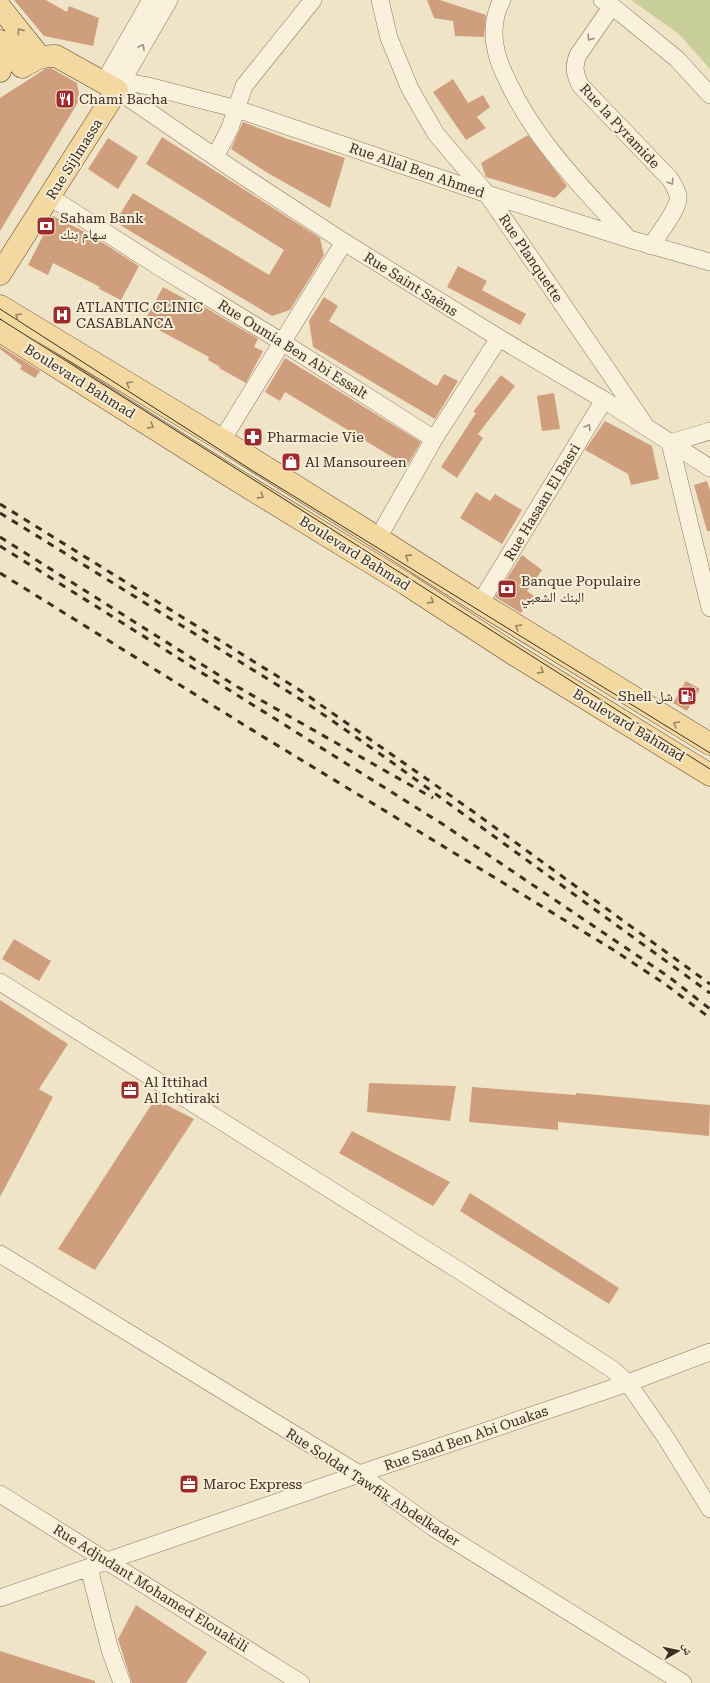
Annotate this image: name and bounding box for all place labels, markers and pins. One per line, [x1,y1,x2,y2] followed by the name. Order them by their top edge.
[54,88,76,110] restaurant icon: Chami Bacha
[79,91,168,107] place label: Chami Bacha
[60,210,144,244] place label: Saham Bank سهام بنك
[35,215,57,237] bank icon: Saham Bank سهام بنك
[76,299,203,331] place label: ATLANTIC CLINIC CASABLANCA
[51,304,73,326] hospital icon: ATLANTIC CLINIC CASABLANCA
[242,426,264,448] pharmacy icon: Pharmacie Vie
[267,429,364,445] place label: Pharmacie Vie
[280,451,302,473] shop icon: Al Mansoureen
[305,454,407,470] place label: Al Mansoureen
[521,573,641,609] place label: Banque Populaire البنك الشعبي
[496,578,518,600] bank icon: Banque Populaire البنك الشعبي
[676,685,698,707] fuel station icon: Shell شل
[618,688,673,705] place label: Shell شل
[144,1074,221,1106] place label: Al Ittihad Al Ichtiraki
[119,1079,141,1101] office icon: Al Ittihad Al Ichtiraki
[178,1473,200,1495] office icon: Maroc Express
[203,1476,302,1492] place label: Maroc Express

